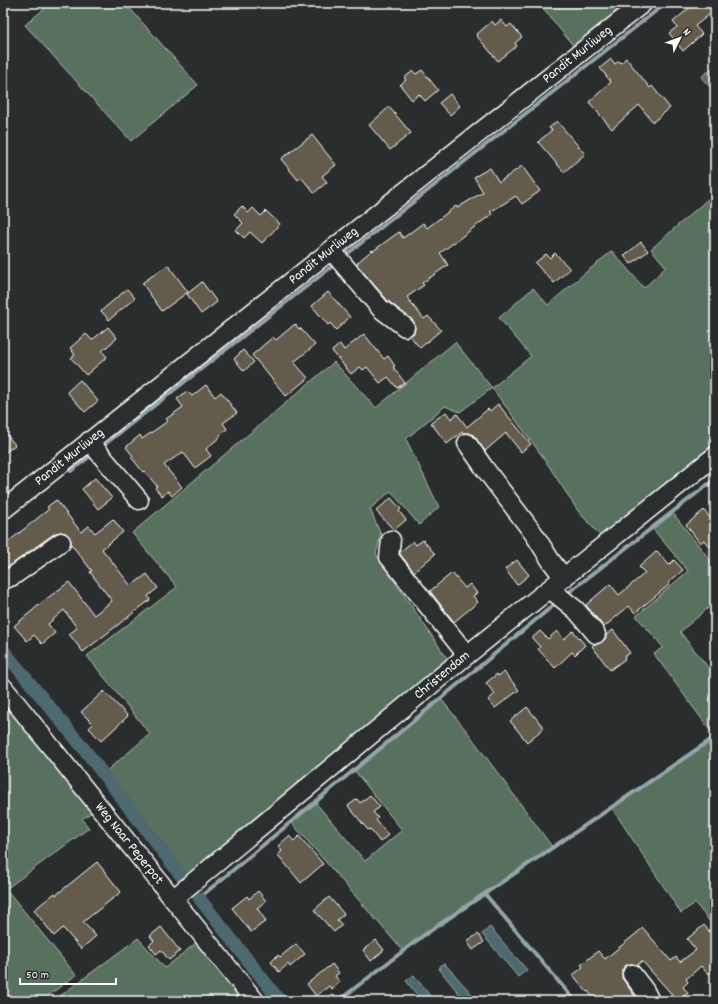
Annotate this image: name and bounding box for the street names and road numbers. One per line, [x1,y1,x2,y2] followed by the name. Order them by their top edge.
[539,21,617,89] street label: Pandit Murliweg
[285,222,363,290] street label: Pandit Murliweg
[31,423,109,491] street label: Pandit Murliweg
[410,646,475,705] street label: Christendam
[90,798,168,889] street label: Weg Naar Peperpot

